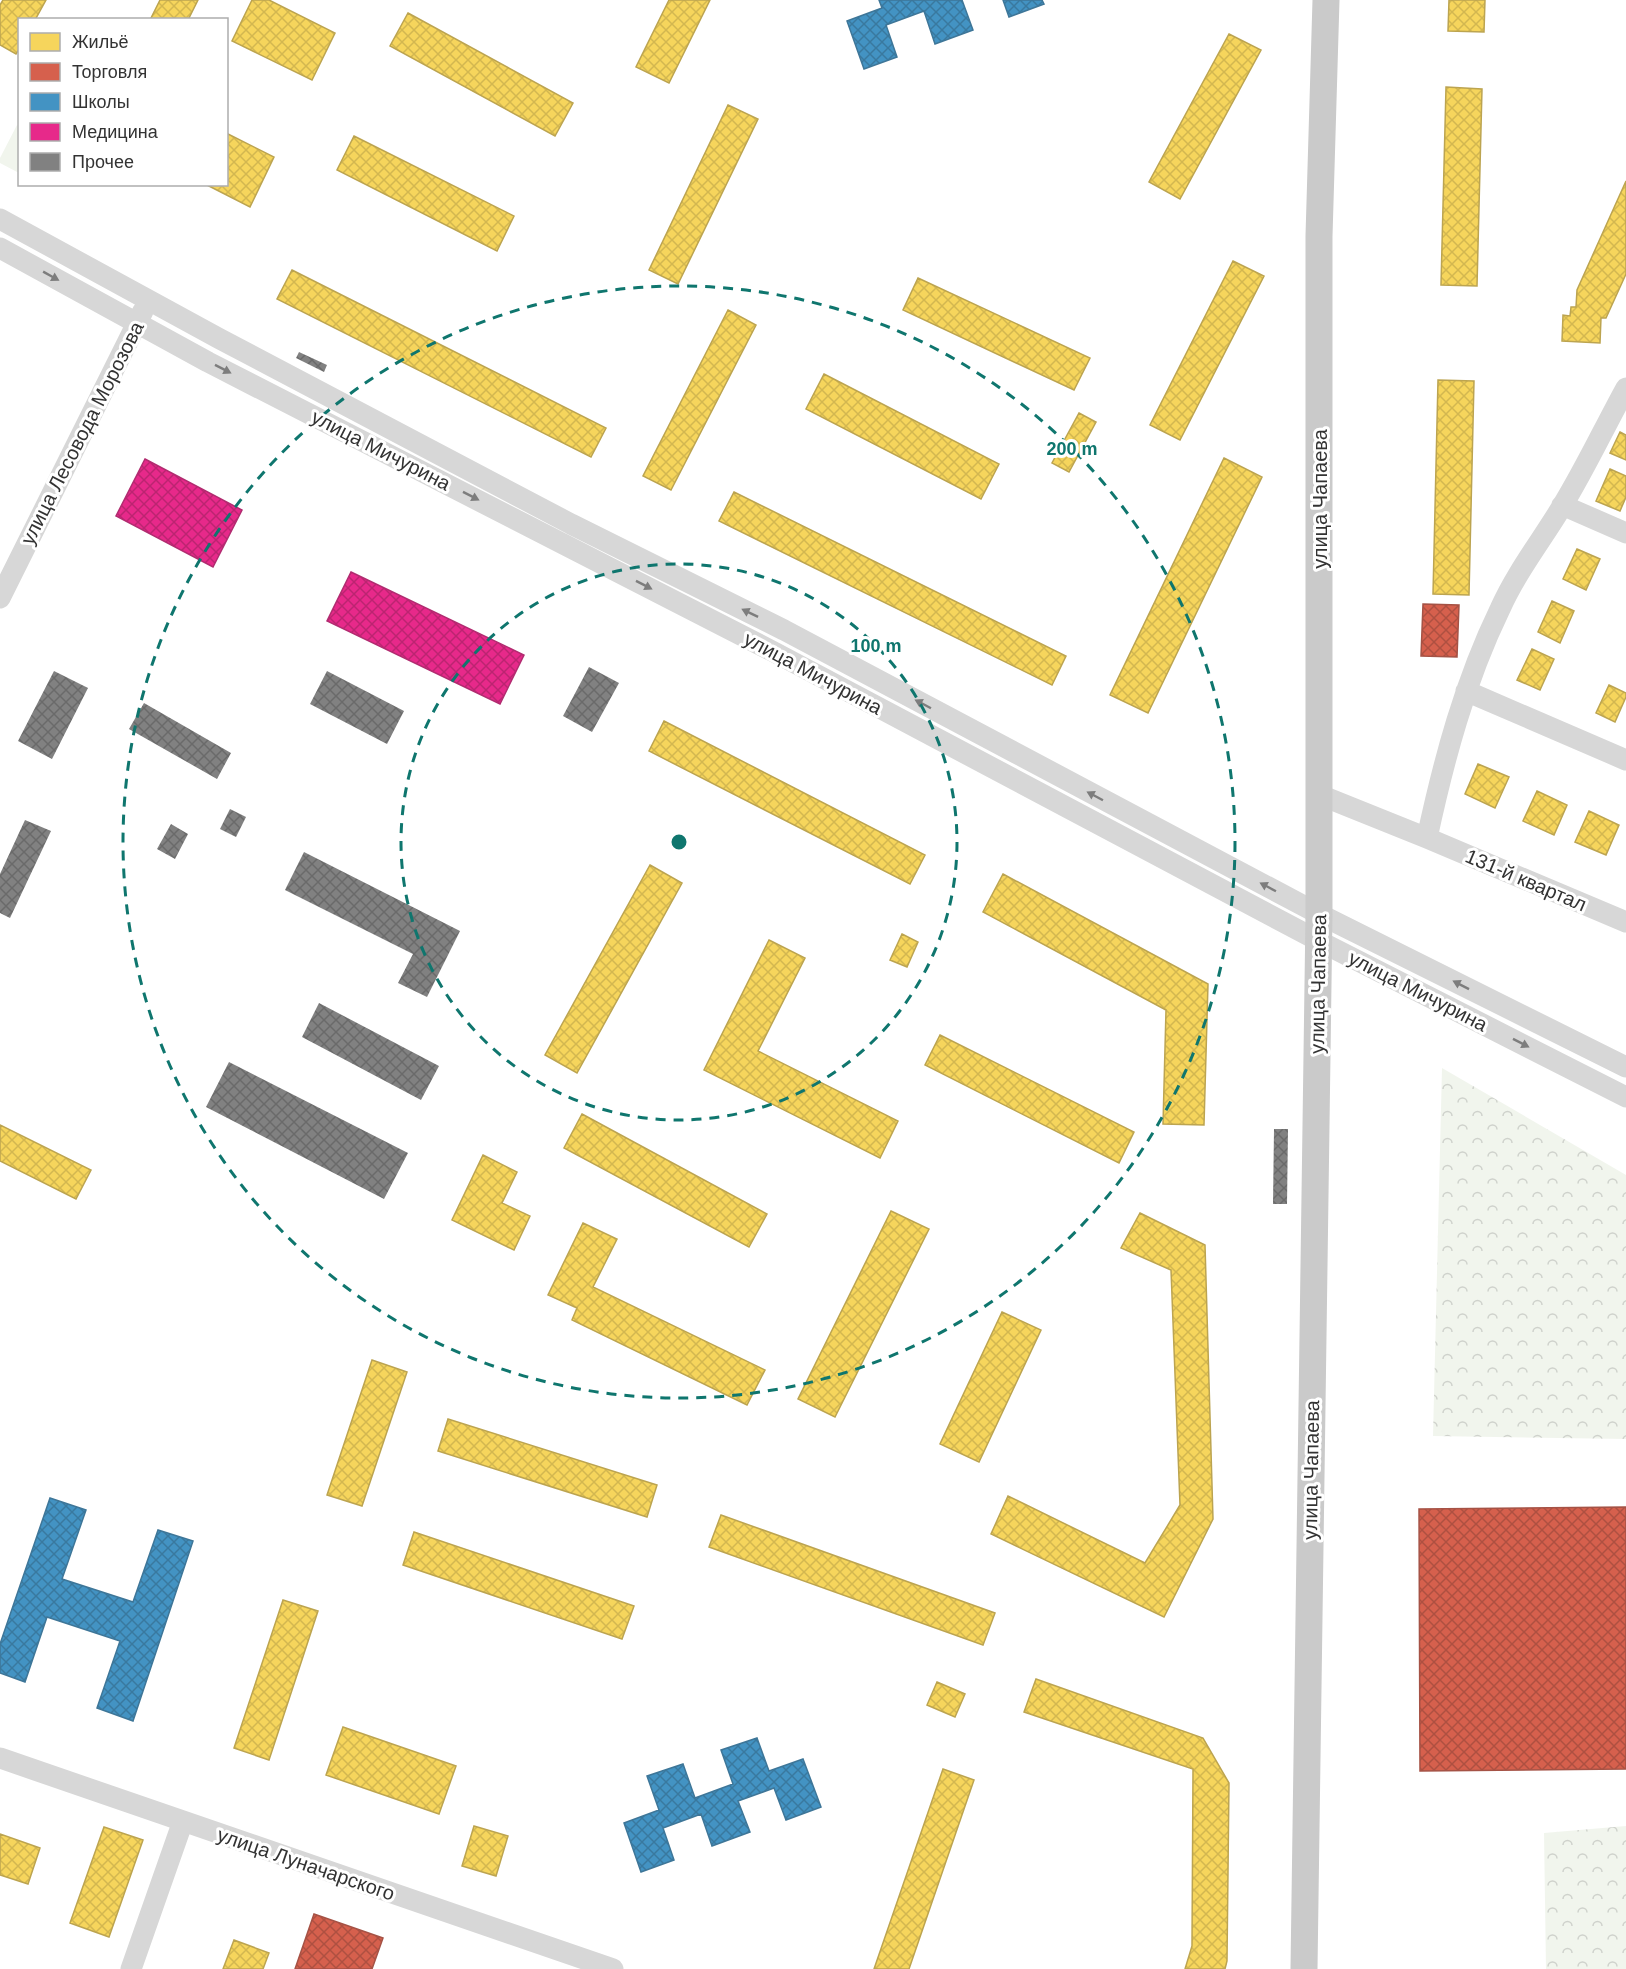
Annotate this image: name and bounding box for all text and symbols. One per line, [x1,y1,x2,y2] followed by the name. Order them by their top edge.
[18,18,228,186] legend
[72,32,129,52] text: Жильё
[72,62,147,82] text: Торговля
[72,92,130,112] text: Школы
[72,122,159,142] text: Медицина
[72,152,134,172] text: Прочее
[43,271,60,281] one-way arrow
[16,317,148,548] street label: улица Лесовода Морозова
[214,365,231,374] one-way arrow
[308,405,455,495] street label: улица Мичурина
[1309,428,1331,569] street label: улица Чапаева
[1046,439,1098,459] text: 200 m
[462,491,480,501] one-way arrow
[636,581,653,590] one-way arrow
[742,608,759,618] one-way arrow
[740,627,886,719] street label: улица Мичурина
[850,636,902,656] text: 100 m
[914,699,931,709] one-way arrow
[1086,791,1104,801] one-way arrow
[669,832,689,852] centre of rings
[1462,845,1590,915] street label: 131-й квартал
[1259,882,1276,891] one-way arrow
[1306,913,1330,1054] street label: улица Чапаева
[1345,946,1492,1036] street label: улица Мичурина
[1452,980,1470,990] one-way arrow
[1512,1038,1530,1048] one-way arrow
[1299,1399,1323,1540] street label: улица Чапаева
[214,1823,398,1905] street label: улица Луначарского

